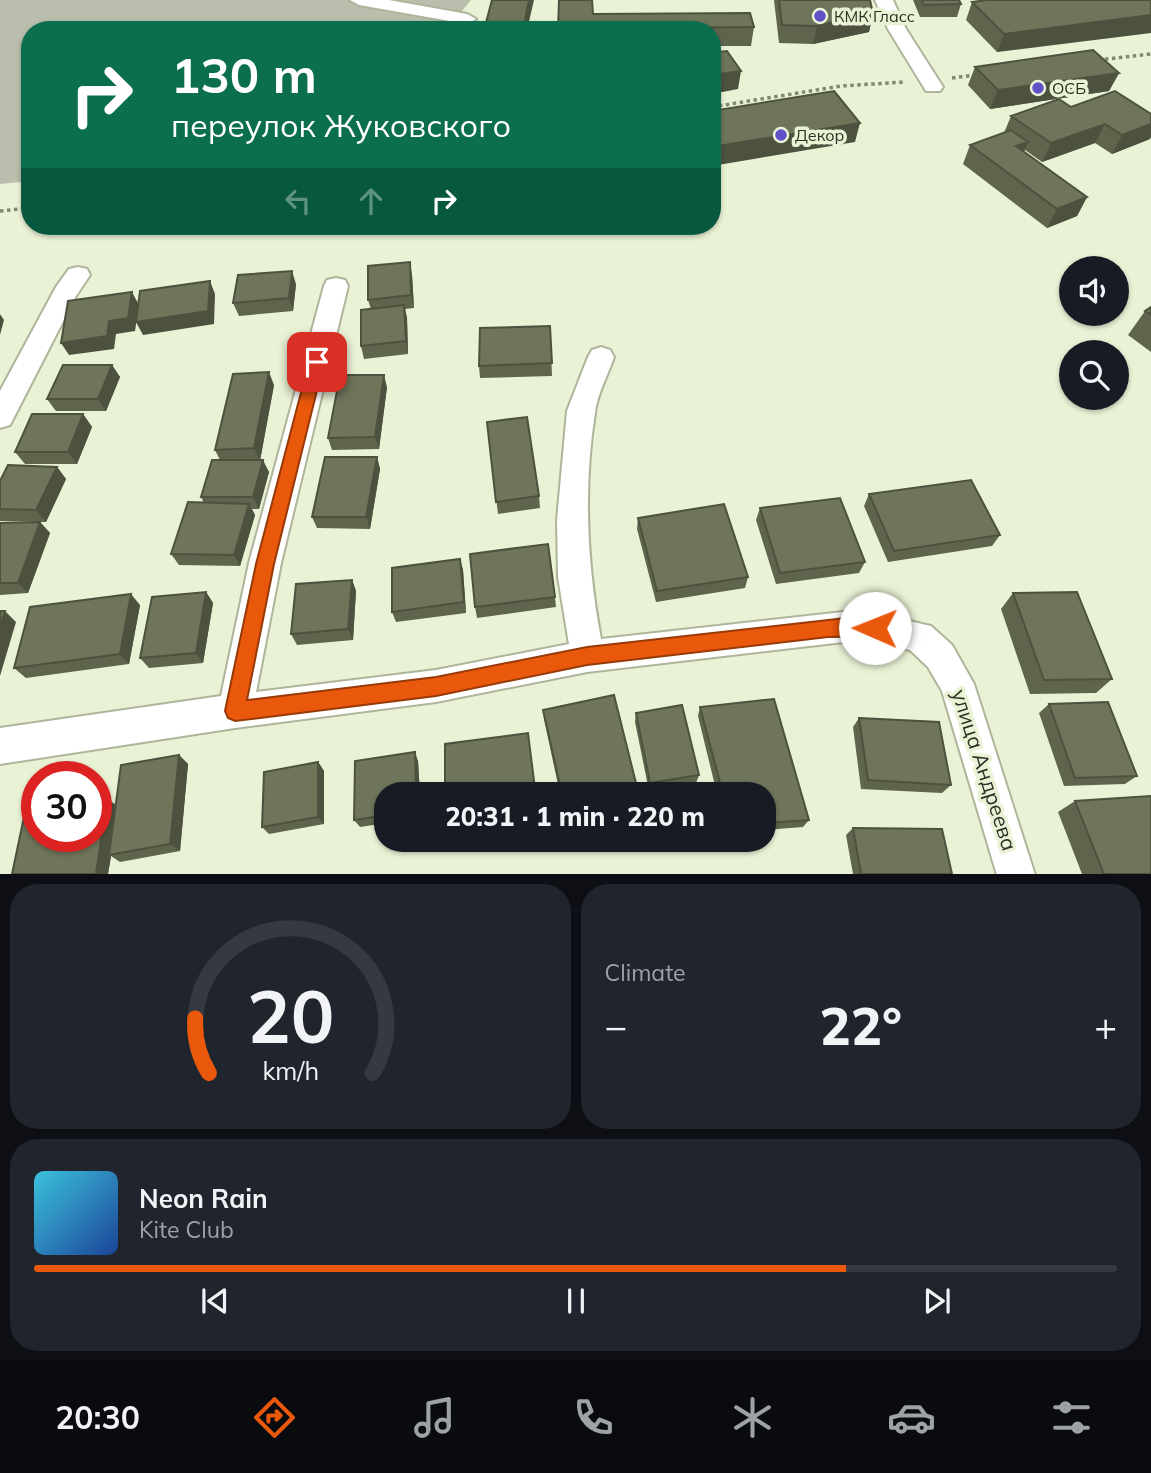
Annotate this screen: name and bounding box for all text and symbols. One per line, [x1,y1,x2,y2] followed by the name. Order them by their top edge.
[834,6,915,26] place label: КМК Гласс
[812,8,828,24] marker: КМК Гласс
[171,44,317,105] text: 130 m
[56,49,147,140] icon: right
[1052,78,1086,98] place label: ОСБ
[1030,80,1046,96] marker: ОСБ
[171,105,511,145] text: переулок Жуковского
[795,125,844,145] place label: Декор
[773,127,789,143] marker: Декор
[279,182,317,220] icon: left
[352,182,390,220] icon: ahead
[425,182,463,220] icon: right
[1059,256,1129,410] map controls
[1059,256,1129,326] button: sound
[287,332,347,392] pin
[1059,340,1129,410] button: search
[298,343,336,381] icon: arrive
[838,591,912,665] position arrow
[947,686,1023,854] street label: улица Андреева
[21,761,112,852] speed limit sign: 30
[445,800,705,833] text: 20:31 · 1 min · 220 m
[605,958,686,987] text: Climate
[247,970,334,1061] text: 20
[820,993,902,1058] text: 22°
[605,1002,627,1050] text: −
[1094,1002,1117,1050] text: +
[262,1054,319,1085] text: km/h
[139,1182,268,1215] text: Neon Rain
[139,1215,234,1244] text: Kite Club
[196,1282,234,1320] icon: previous
[557,1282,595,1320] icon: pause
[918,1282,956,1320] icon: next
[250,1393,299,1442] icon: directions
[410,1393,459,1442] icon: music
[569,1393,618,1442] icon: phone
[728,1393,777,1442] icon: climate
[887,1393,936,1442] icon: car
[1047,1393,1096,1442] icon: filters
[55,1397,140,1437] text: 20:30

